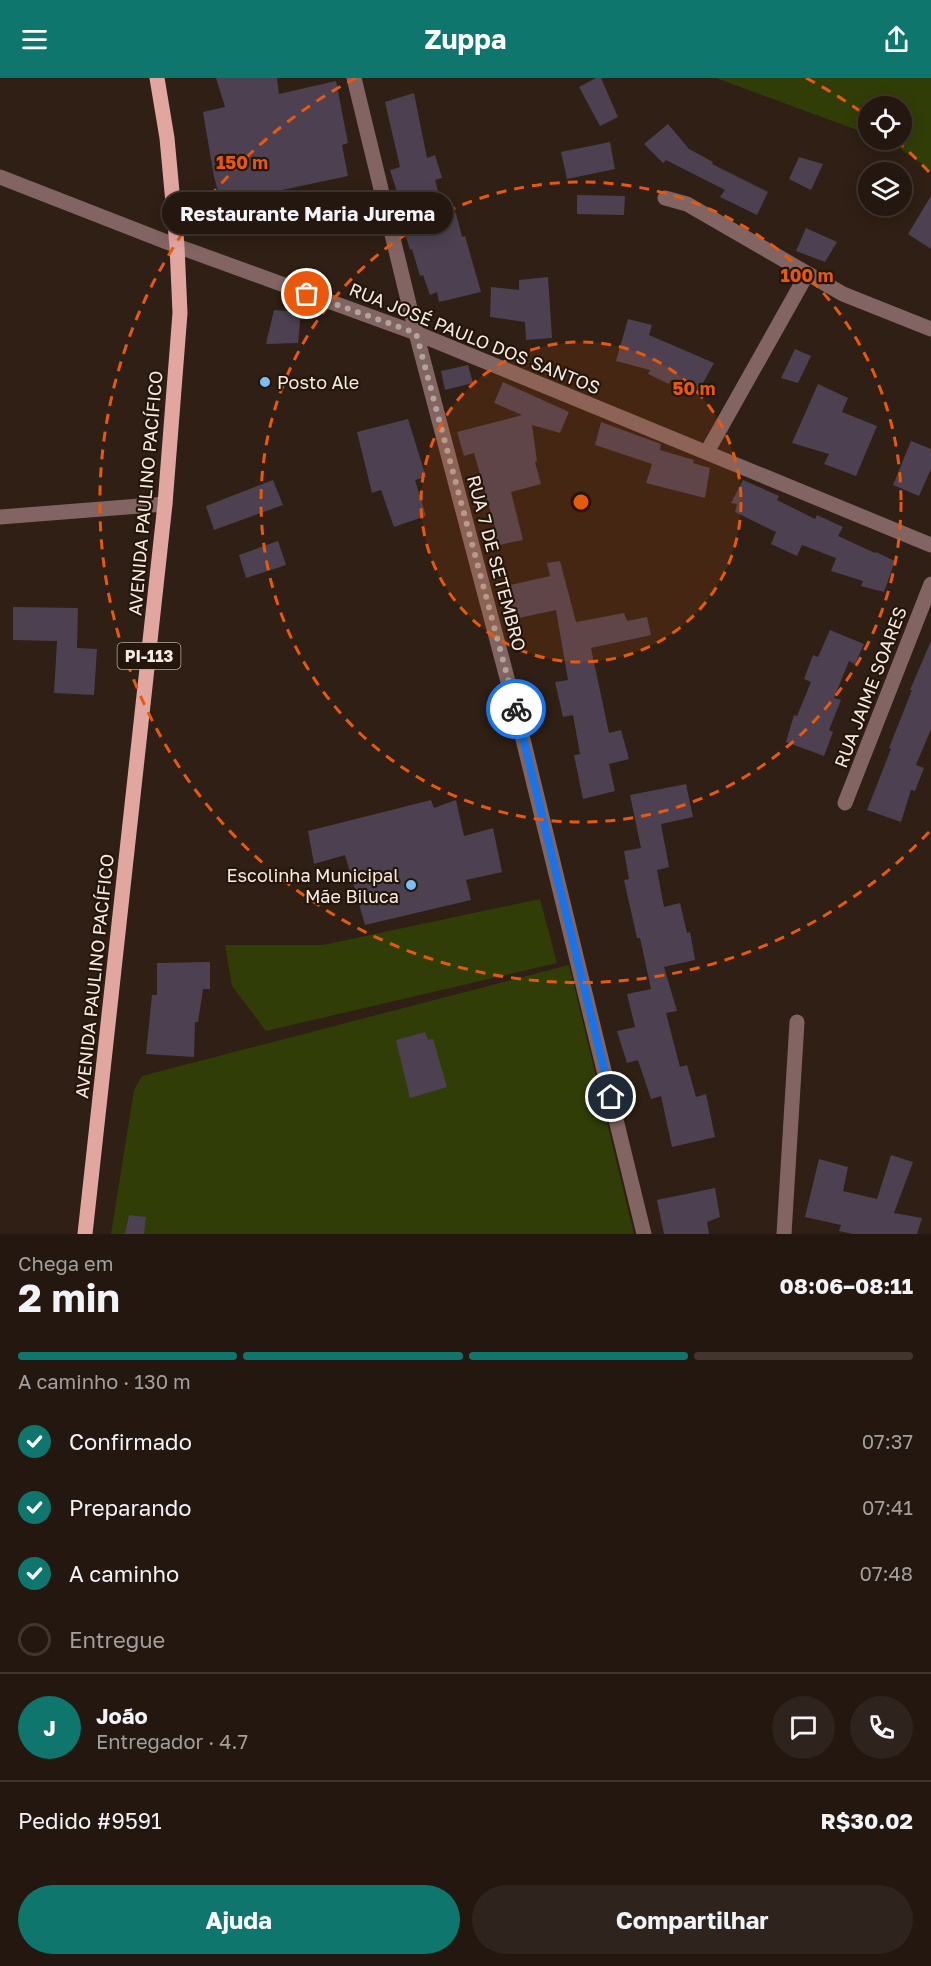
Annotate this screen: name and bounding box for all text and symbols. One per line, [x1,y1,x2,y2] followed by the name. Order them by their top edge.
[18,23,51,56] icon: menu
[425,23,506,55] text: Zuppa
[880,23,913,56] icon: share
[858,96,912,216] map controls
[858,96,912,150] button: locate
[216,151,268,173] text: 150 m
[858,162,912,216] button: layers
[162,192,452,234] callout: Restaurante Maria Jurema
[180,201,435,225] text: Restaurante Maria Jurema
[781,264,833,286] text: 100 m
[281,268,332,319] pin
[290,277,323,310] icon: bag
[346,277,604,399] street label: RUA JOSÉ PAULO DOS SANTOS
[123,370,167,616] street label: AVENIDA PAULINO PACÍFICO
[277,371,359,393] place label: Posto Ale
[258,375,272,389] marker: Posto Ale
[673,377,715,399] text: 50 m
[463,473,531,653] street label: RUA 7 DE SETEMBRO
[571,492,591,512] centre of rings
[829,603,911,771] street label: RUA JAIME SOARES
[118,643,180,669] road number: PI-113
[486,679,546,739] courier
[500,693,533,726] icon: bike
[70,853,118,1099] street label: AVENIDA PAULINO PACÍFICO
[227,864,399,907] place label: Escolinha Municipal Mãe Biluca
[404,878,418,892] marker: Escolinha Municipal Mãe Biluca
[585,1071,636,1122] pin
[594,1080,627,1113] icon: home
[18,1251,113,1275] text: Chega em
[780,1272,913,1299] text: 08:06–08:11
[18,1274,120,1321] text: 2 min
[18,1369,191,1393] text: A caminho · 130 m
[18,1425,51,1458] icon: check
[69,1428,192,1455] text: Confirmado
[862,1429,913,1453] text: 07:37
[18,1491,51,1524] icon: check
[69,1494,192,1521] text: Preparando
[862,1495,913,1519] text: 07:41
[18,1557,51,1590] icon: check
[69,1560,179,1587] text: A caminho
[860,1561,913,1585] text: 07:48
[69,1626,165,1653] text: Entregue
[772,1696,835,1759] button: chat
[850,1696,913,1759] button: phone
[96,1702,148,1729] text: João
[43,1714,56,1741] text: J
[96,1729,248,1753] text: Entregador · 4.7
[18,1807,162,1834] text: Pedido #9591
[820,1807,913,1834] text: R$30.02
[18,1885,460,1954] button: Ajuda
[472,1885,913,1954] button: Compartilhar

